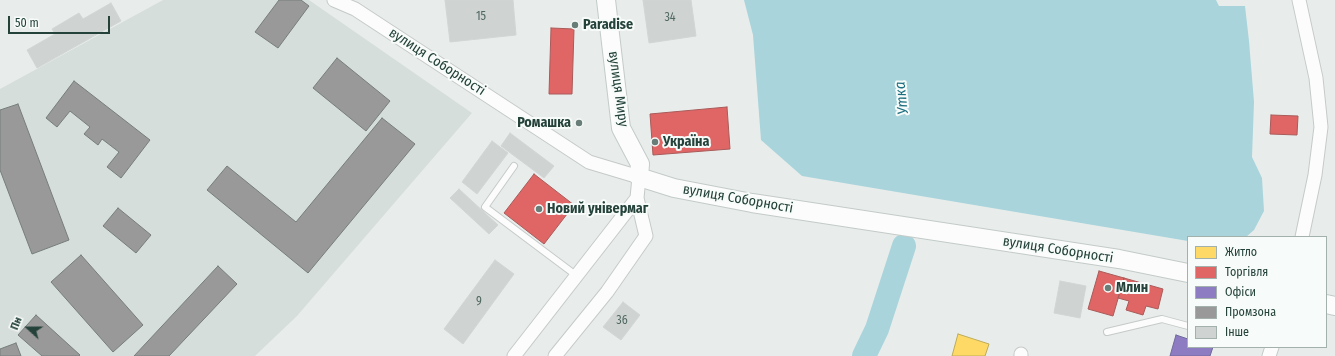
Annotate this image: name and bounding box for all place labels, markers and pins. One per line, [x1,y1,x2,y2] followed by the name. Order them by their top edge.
[583,17,633,33] place label: Paradise
[570,20,580,30] marker: Paradise
[517,115,571,131] place label: Ромашка
[574,118,584,128] marker: Ромашка
[663,134,709,150] place label: Україна
[650,137,660,147] marker: Україна
[547,201,648,217] place label: Новий універмаг
[534,204,544,214] marker: Новий універмаг
[1116,280,1148,296] place label: Млин
[1103,283,1113,293] marker: Млин

